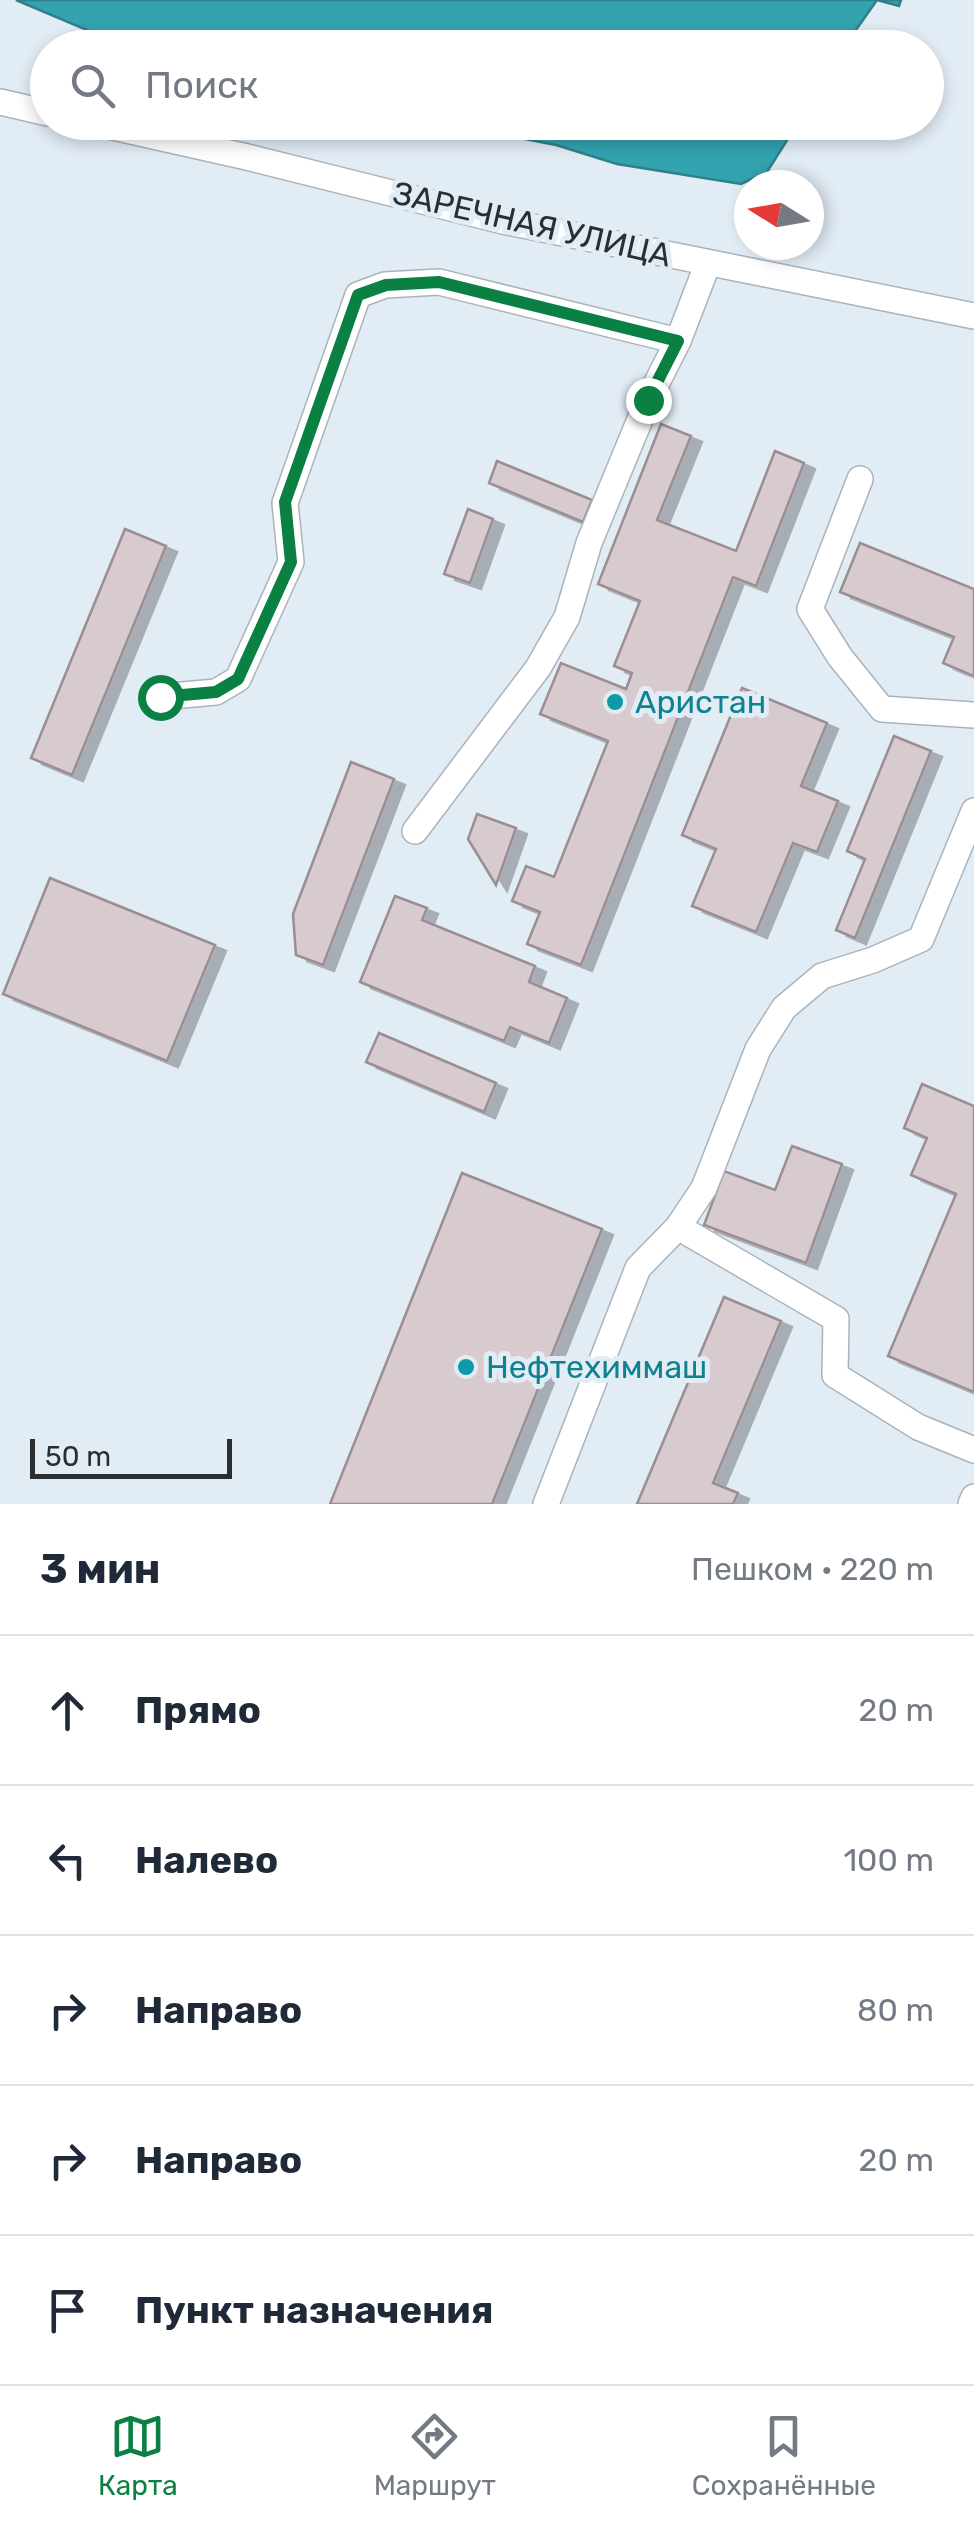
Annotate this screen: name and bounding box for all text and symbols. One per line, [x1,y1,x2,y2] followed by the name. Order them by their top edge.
[30,30,944,140] search box
[65,58,120,113] icon: search
[145,62,258,108] text: Поиск
[734,170,824,260] north arrow
[389,173,675,275] street label: ЗАРЕЧНАЯ УЛИЦА
[626,378,672,424] route end
[138,675,184,721] route start
[635,683,766,721] place label: Аристан
[604,691,626,713] marker: Аристан
[486,1348,707,1386] place label: Нефтехиммаш
[455,1356,477,1378] marker: Нефтехиммаш
[30,1434,232,1478] scale bar
[45,1440,111,1473] text: 50 m
[40,1544,161,1594] text: 3 мин
[691,1550,934,1588] text: Пешком · 220 m
[40,1683,95,1738] icon: ahead
[135,1687,261,1733] text: Прямо
[859,1691,934,1729] text: 20 m
[40,1833,95,1888] icon: left
[135,1837,278,1883] text: Налево
[843,1841,934,1879] text: 100 m
[40,1983,95,2038] icon: right
[135,1987,302,2033] text: Направо
[857,1991,934,2029] text: 80 m
[40,2133,95,2188] icon: right
[135,2137,302,2183] text: Направо
[859,2141,934,2179] text: 20 m
[40,2283,95,2338] icon: arrive
[135,2287,494,2333] text: Пункт назначения
[98,2409,178,2502] tab: Карта
[374,2409,496,2502] tab: Маршрут
[692,2409,876,2502] tab: Сохранённые

